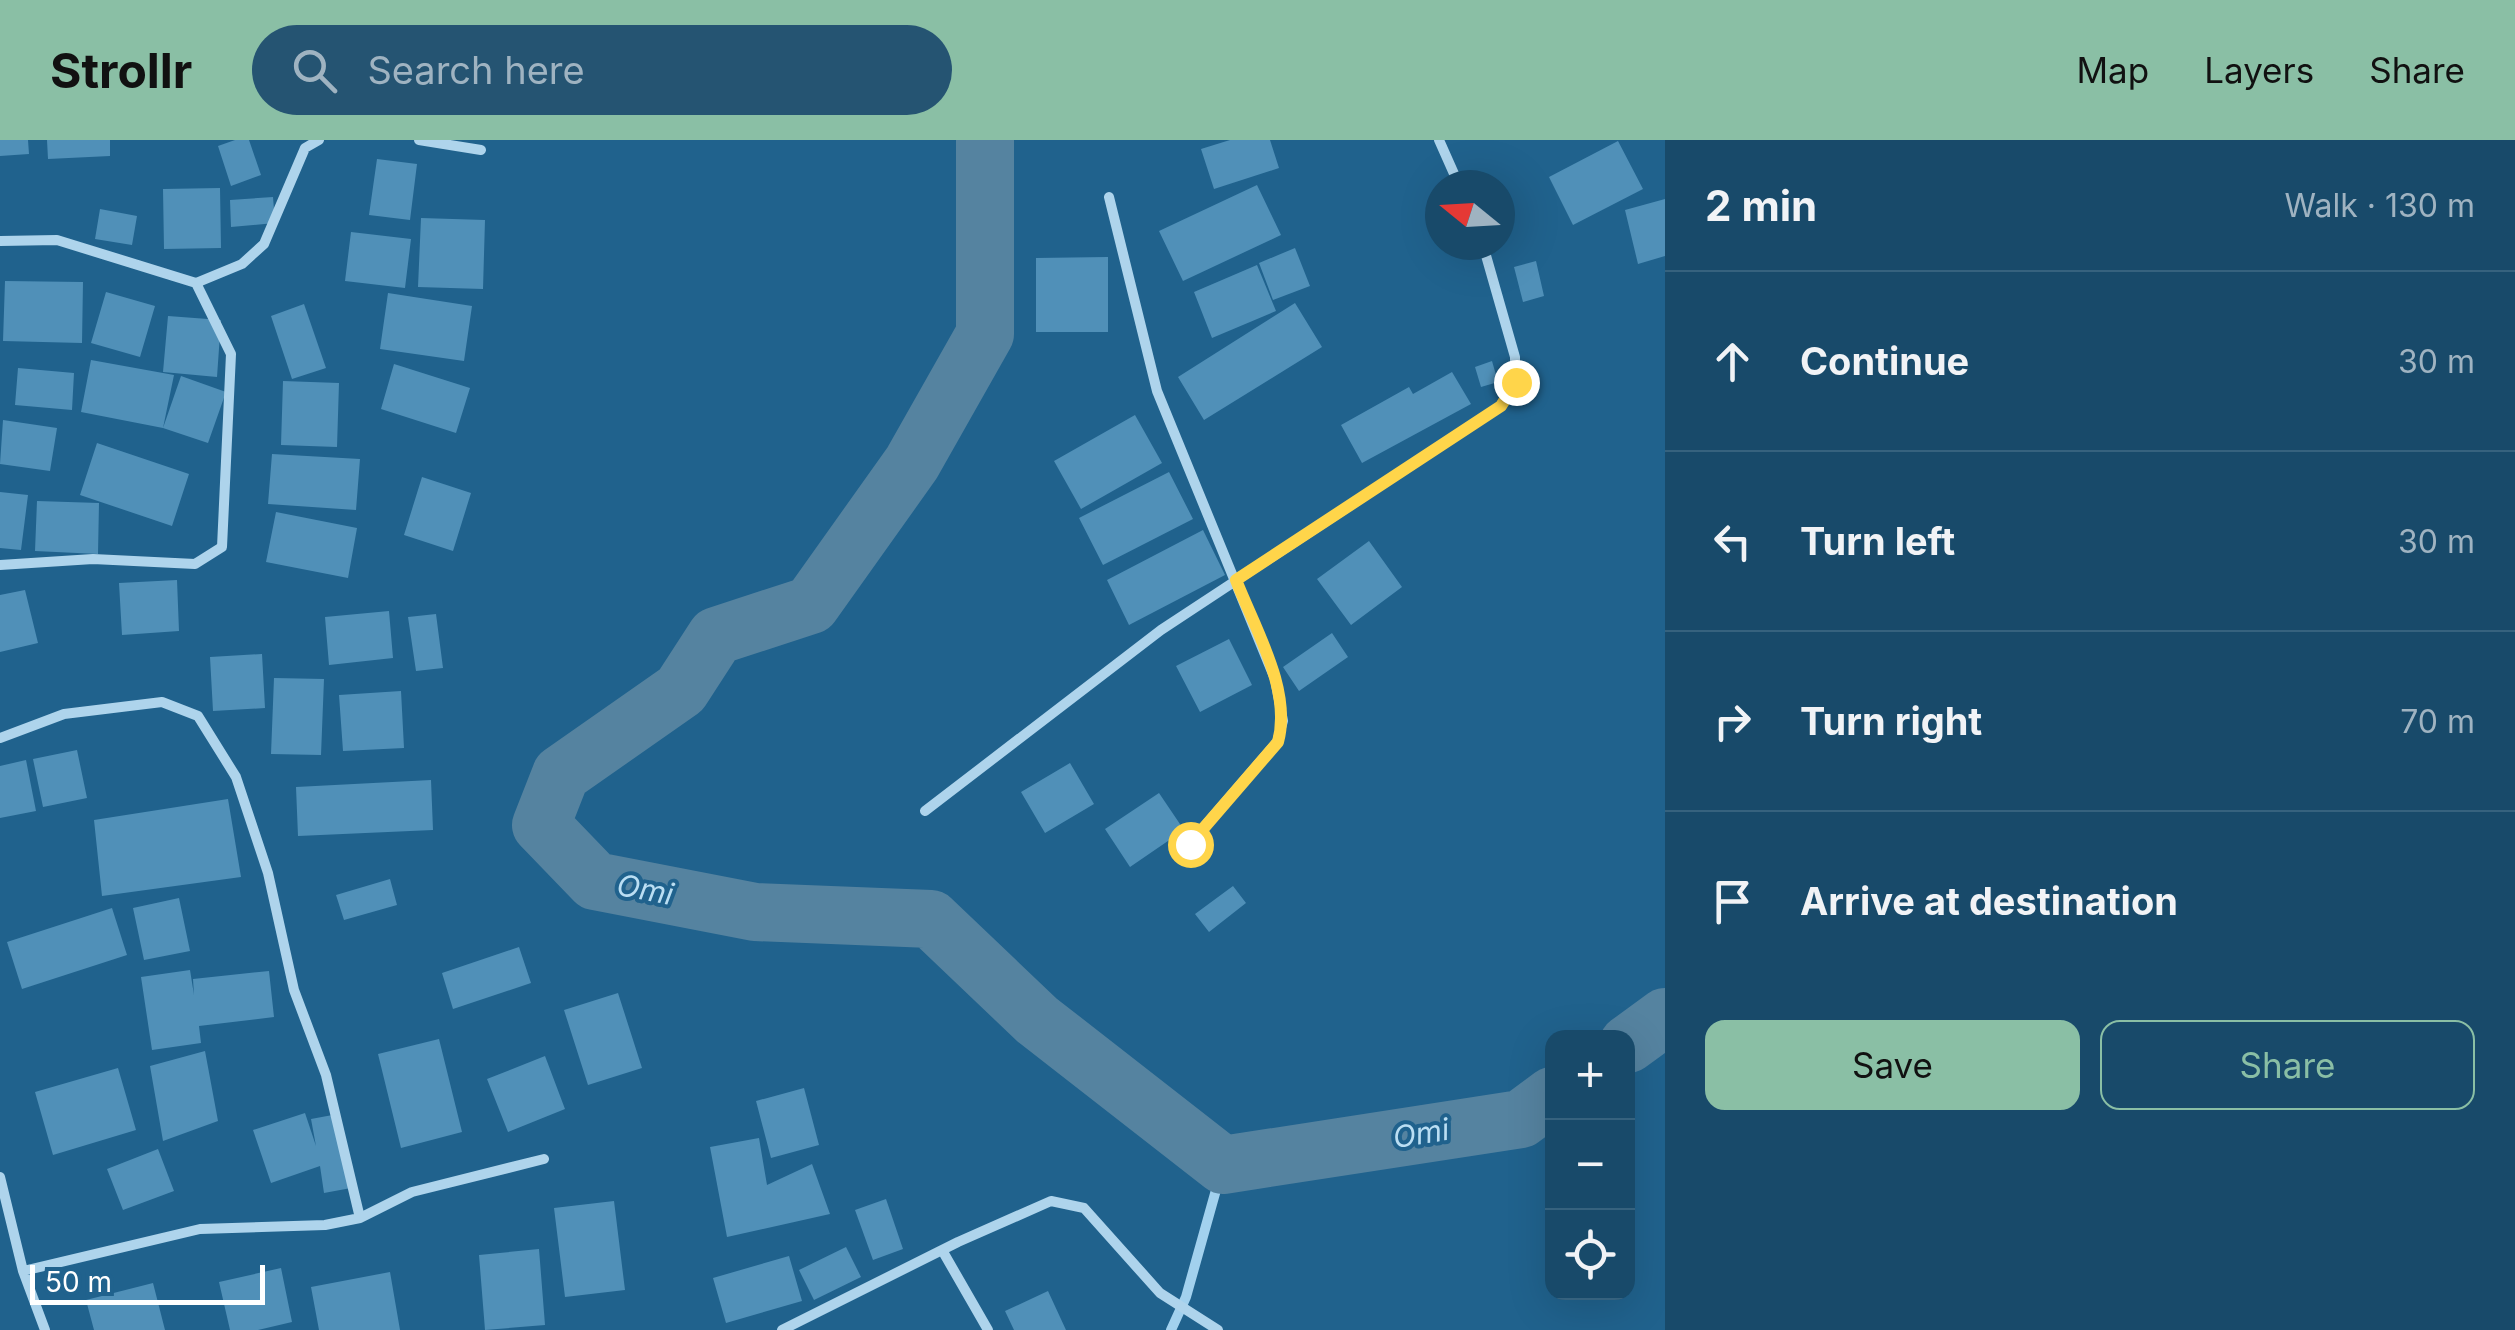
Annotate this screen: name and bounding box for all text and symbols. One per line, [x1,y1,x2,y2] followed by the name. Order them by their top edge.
[252,25,952,115] search box
[50,41,192,100] text: Strollr
[287,43,342,98] icon: search
[367,47,585,93] text: Search here
[2077,49,2149,91] text: Map
[2204,49,2314,91] text: Layers
[2369,49,2465,91] text: Share
[1425,170,1515,260] north arrow
[1705,180,1817,231] text: 2 min
[2285,186,2475,225] text: Walk · 130 m
[1705,334,1760,389] icon: ahead
[1800,338,1969,384] text: Continue
[2398,342,2475,381] text: 30 m
[1494,360,1540,406] route end
[1705,514,1760,569] icon: left
[1800,518,1955,564] text: Turn left
[2398,522,2475,561] text: 30 m
[1705,694,1760,749] icon: right
[1800,698,1982,744] text: Turn right
[2400,702,2475,741] text: 70 m
[1168,822,1214,868] route start
[614,866,677,912] water label: Omi
[1705,874,1760,929] icon: arrive
[1800,878,2178,924] text: Arrive at destination
[1705,1020,2080,1110] button: Save
[2100,1020,2475,1110] button: Share
[1545,1030,1635,1300] map controls
[1545,1030,1635,1120] button: +
[1390,1111,1452,1155] water label: Omi
[1545,1120,1635,1210] button: −
[1545,1210,1635,1300] button: locate
[30,1260,265,1304] scale bar
[45,1265,112,1299] text: 50 m

